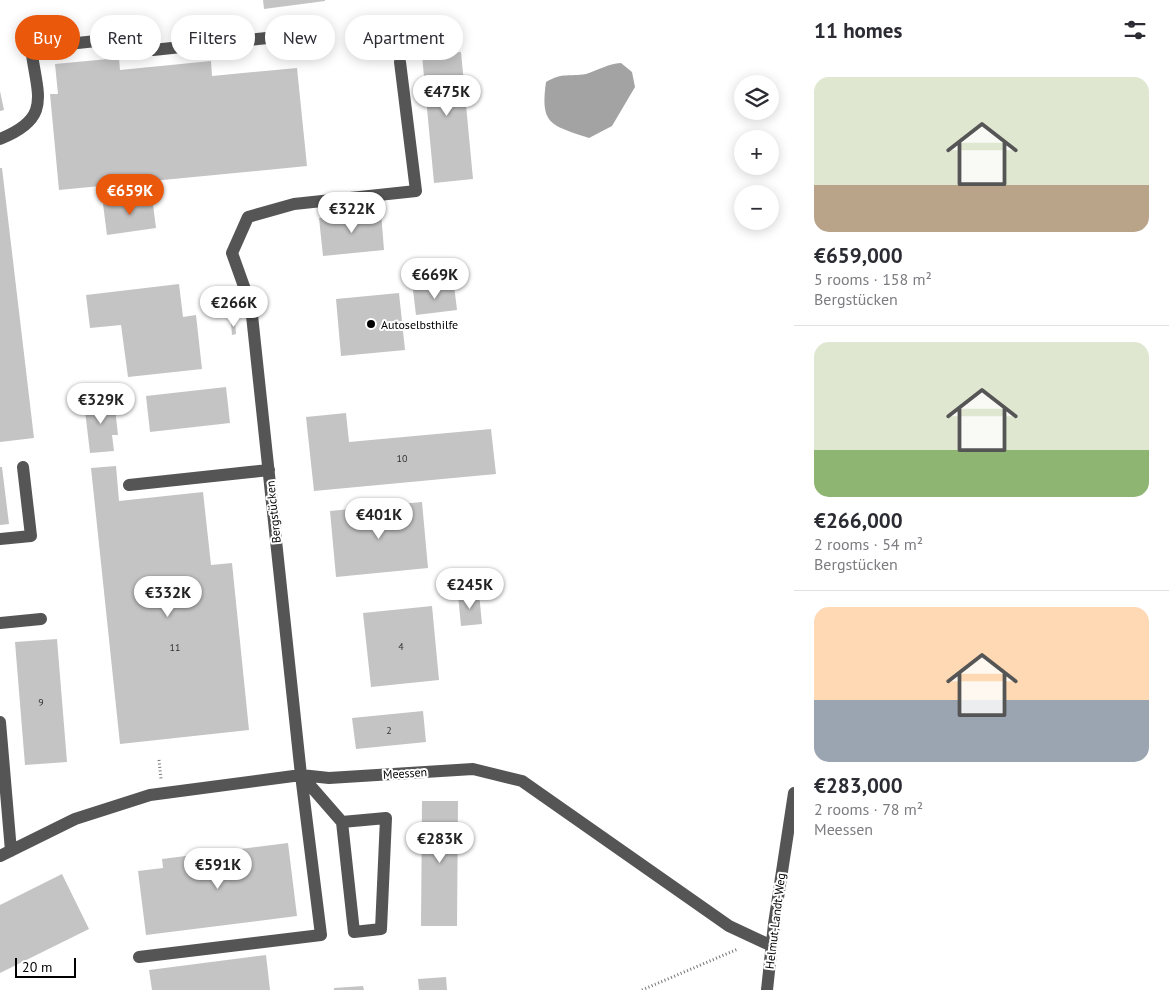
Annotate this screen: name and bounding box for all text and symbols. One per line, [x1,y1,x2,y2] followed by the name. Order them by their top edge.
[15,15,80,60] chip: Buy
[90,15,161,60] chip: Rent
[171,15,255,60] chip: Filters
[265,15,335,60] chip: New
[345,15,463,60] chip: Apartment
[1121,16,1149,44] icon: filters
[814,17,902,44] text: 11 homes
[412,74,482,117] pin: €475K
[734,75,779,230] map controls
[734,75,779,120] button: layers
[424,81,470,101] text: €475K
[937,109,1027,199] icon: home
[734,130,779,175] button: +
[95,174,165,216] pin: €659K
[107,180,153,200] text: €659K
[734,185,779,230] button: −
[317,192,387,234] pin: €322K
[329,198,375,218] text: €322K
[814,242,903,269] text: €659,000
[400,258,470,300] pin: €669K
[412,264,458,284] text: €669K
[814,269,932,289] text: 5 rooms · 158 m²
[199,286,269,328] pin: €266K
[814,289,898,309] text: Bergstücken
[211,292,257,312] text: €266K
[381,317,458,332] place label: Autoselbsthilfe
[365,318,377,330] marker: Autoselbsthilfe
[937,375,1027,465] icon: home
[66,382,136,425] pin: €329K
[78,389,124,409] text: €329K
[397,452,408,465] house number: 10
[262,480,284,544] street label: Bergstücken
[344,498,414,540] pin: €401K
[356,504,402,524] text: €401K
[814,507,903,534] text: €266,000
[814,534,923,554] text: 2 rooms · 54 m²
[814,554,898,574] text: Bergstücken
[435,568,505,610] pin: €245K
[447,574,493,594] text: €245K
[133,576,203,618] pin: €332K
[145,582,191,602] text: €332K
[398,640,404,653] house number: 4
[937,640,1027,730] icon: home
[170,641,180,654] house number: 11
[38,696,44,709] house number: 9
[386,724,392,737] house number: 2
[382,764,428,782] street label: Meessen
[814,772,903,799] text: €283,000
[814,799,923,819] text: 2 rooms · 78 m²
[814,819,873,839] text: Meessen
[405,822,475,864] pin: €283K
[417,828,463,848] text: €283K
[183,848,253,890] pin: €591K
[195,854,241,874] text: €591K
[762,872,788,970] street label: Helmut-Landt-Weg
[15,955,76,978] scale bar
[22,958,52,976] text: 20 m

